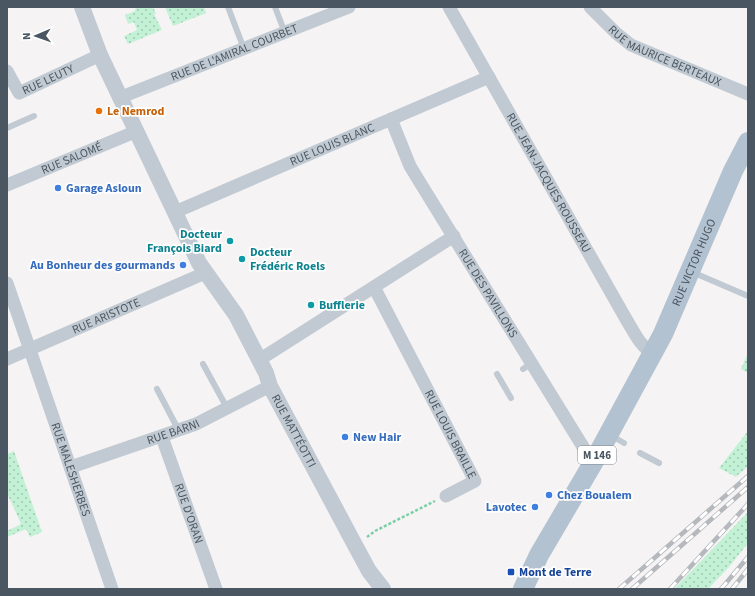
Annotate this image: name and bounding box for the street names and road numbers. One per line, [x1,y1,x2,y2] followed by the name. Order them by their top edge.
[168,20,301,86] street label: RUE DE L'AMIRAL COURBET
[604,22,724,91] street label: RUE MAURICE BERTEAUX
[20,60,77,99] street label: RUE LEUTY
[502,110,595,256] street label: RUE JEAN-JACQUES ROUSSEAU
[287,119,377,171] street label: RUE LOUIS BLANC
[39,138,105,179] street label: RUE SALOMÉ
[668,216,721,309] street label: RUE VICTOR HUGO
[454,246,522,341] street label: RUE DES PAVILLONS
[70,294,143,339] street label: RUE ARISTOTE
[420,387,480,482] street label: RUE LOUIS BRAILLE
[267,391,320,471] street label: RUE MATTÉOTTI
[145,415,203,449] street label: RUE BARNI
[47,420,94,519] street label: RUE MALESHERBES
[578,446,616,464] road number: M 146
[170,481,207,546] street label: RUE D'ORAN

